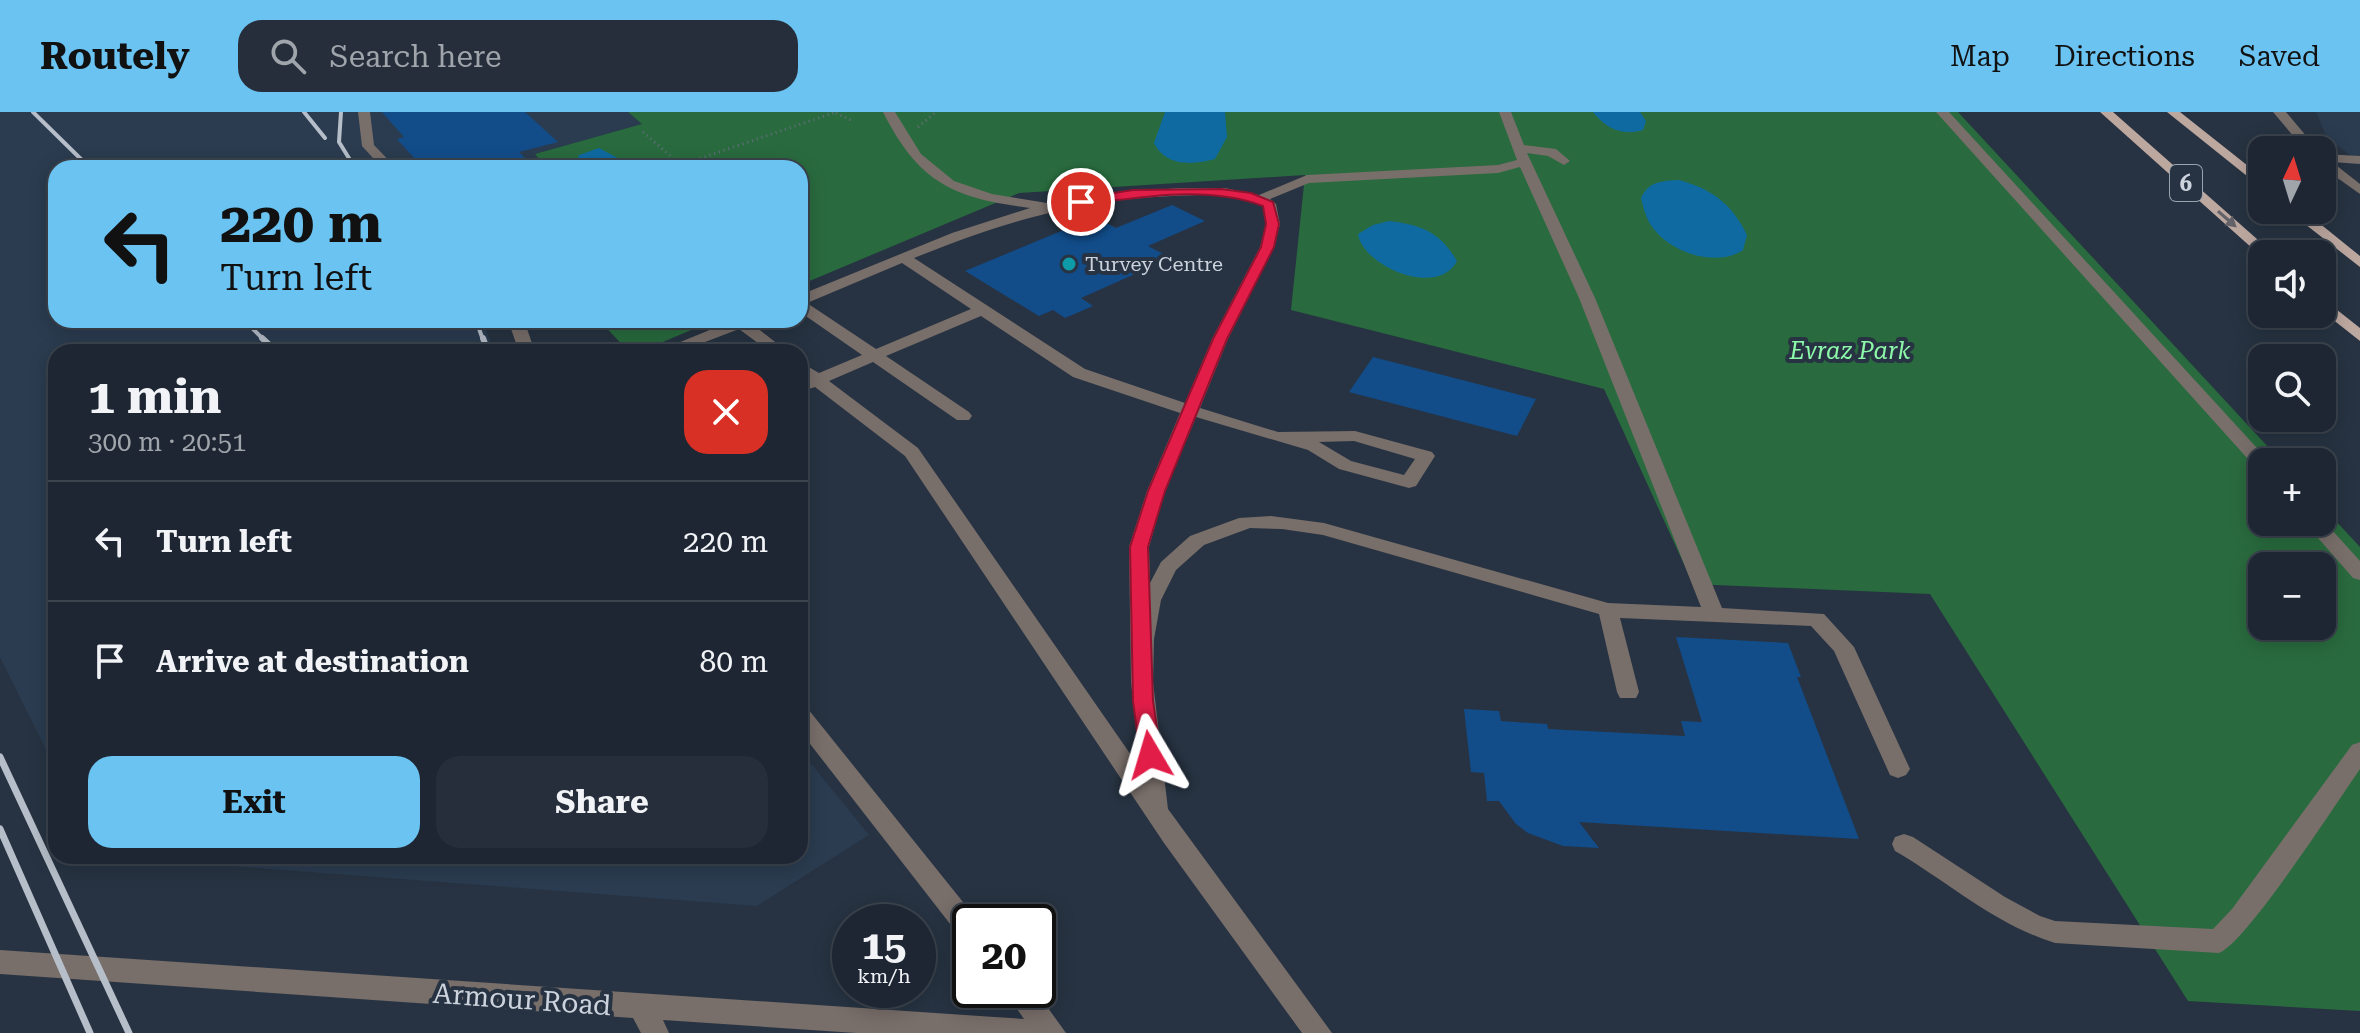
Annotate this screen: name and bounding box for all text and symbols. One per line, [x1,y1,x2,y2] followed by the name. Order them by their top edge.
[238,20,798,92] search box
[40,34,190,78] text: Routely
[266,34,310,78] icon: search
[330,39,501,74] text: Search here
[1950,40,2010,73] text: Map
[2054,40,2195,73] text: Directions
[2239,40,2320,73] text: Saved
[2248,136,2336,224] north arrow
[2248,136,2336,640] map controls
[2170,165,2202,201] road number: 6
[1047,168,1115,236] pin
[1059,180,1103,224] icon: arrive
[220,190,382,256] text: 220 m
[88,192,192,296] icon: left
[2217,210,2237,227] one-way arrow
[2248,240,2336,328] button: sound
[1085,252,1223,276] place label: Turvey Centre
[1060,255,1078,273] marker: Turvey Centre
[220,257,372,299] text: Turn left
[1788,337,1911,365] park label: Evraz Park
[2248,344,2336,432] button: search
[88,369,221,425] text: 1 min
[684,370,768,454] button: close
[88,427,247,457] text: 300 m · 20:51
[2248,448,2336,536] button: +
[88,519,132,563] icon: left
[156,524,292,559] text: Turn left
[683,524,768,559] text: 220 m
[2248,552,2336,640] button: −
[88,639,132,683] icon: arrive
[156,644,469,679] text: Arrive at destination
[699,644,768,679] text: 80 m
[1108,713,1192,797] position arrow
[88,756,420,848] button: Exit
[436,756,768,848] button: Share
[952,904,1056,1008] speed limit sign: 20
[862,922,906,969] text: 15
[857,964,911,988] text: km/h
[432,977,612,1022] street label: Armour Road

